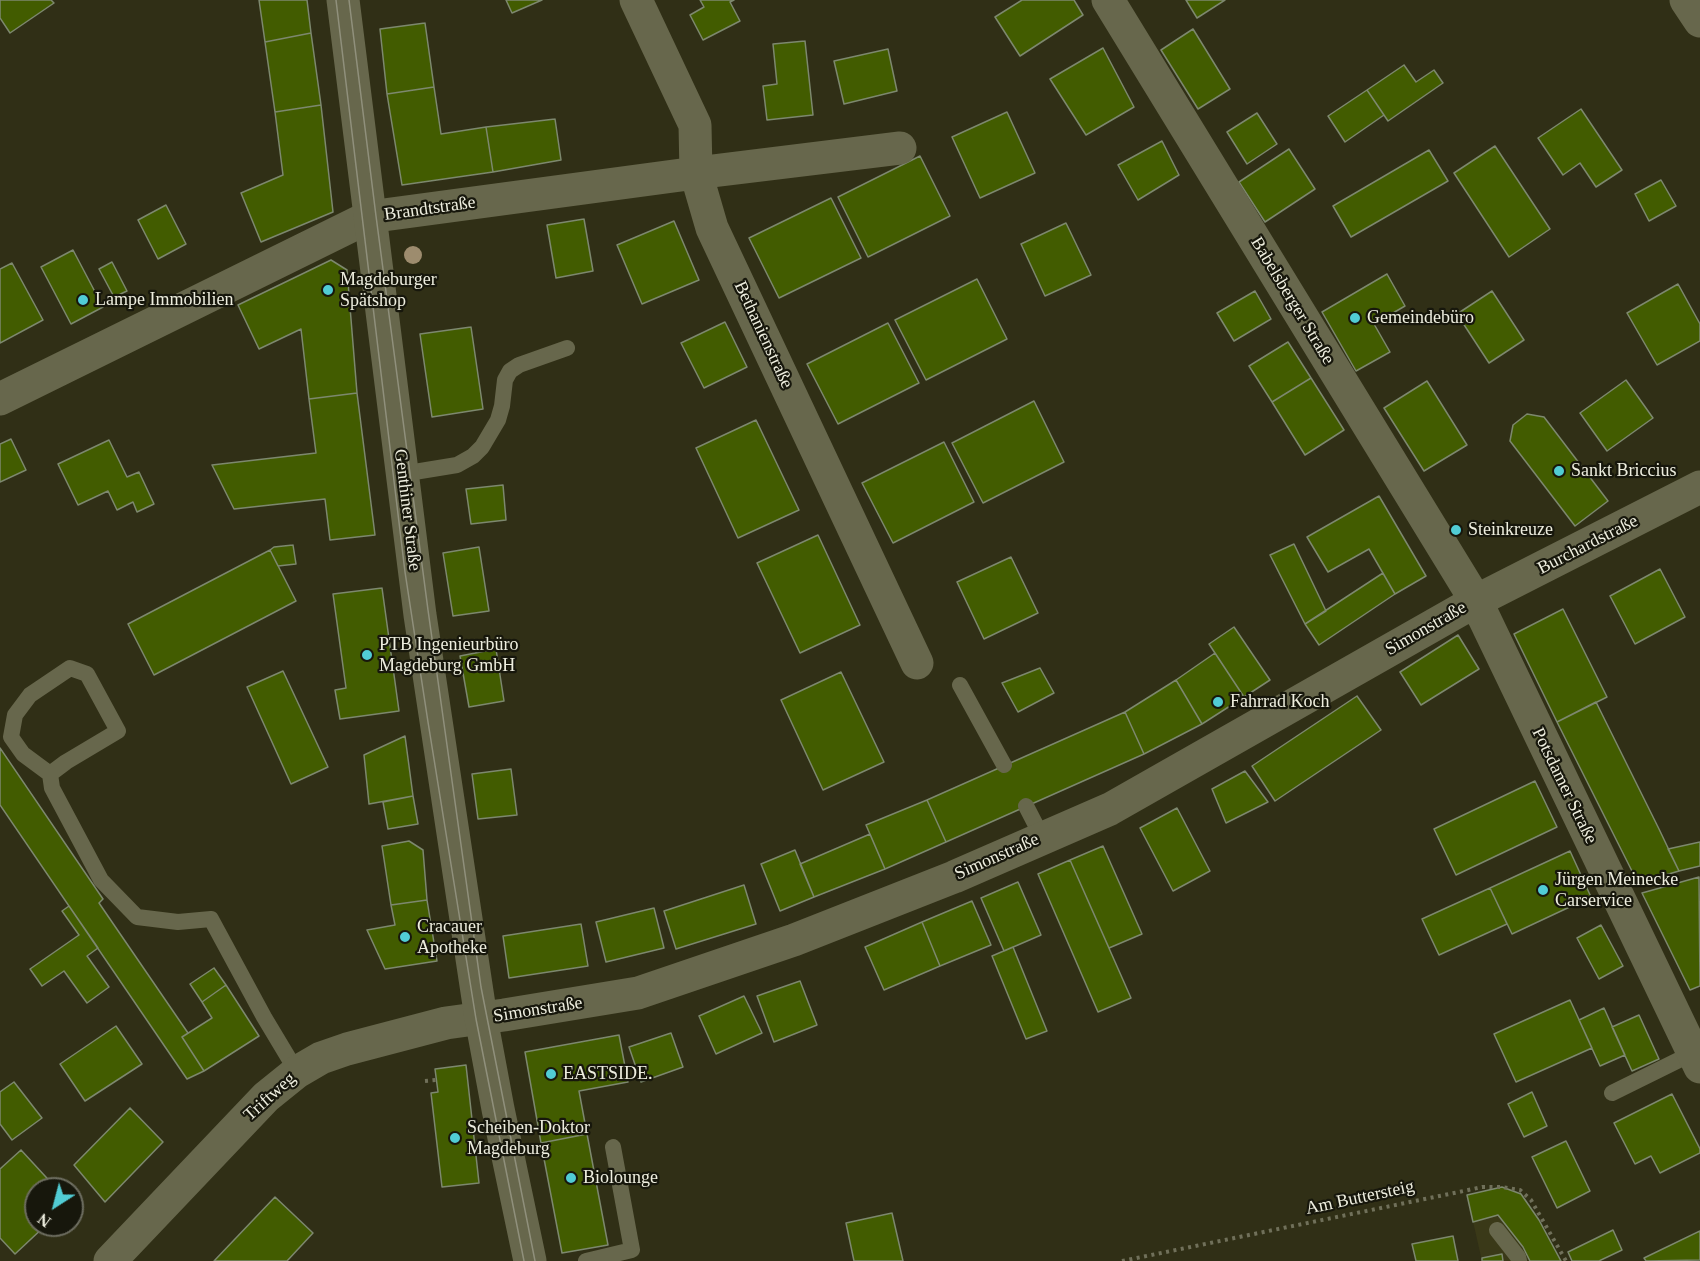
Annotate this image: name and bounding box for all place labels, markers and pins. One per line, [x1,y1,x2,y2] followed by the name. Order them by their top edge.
[340,269,437,312] place label: Magdeburger Spätshop
[321,283,335,297] marker: Magdeburger Spätshop
[95,289,233,311] place label: Lampe Immobilien
[76,293,90,307] marker: Lampe Immobilien
[1367,307,1474,329] place label: Gemeindebüro
[1348,311,1362,325] marker: Gemeindebüro
[1571,460,1676,482] place label: Sankt Briccius
[1552,464,1566,478] marker: Sankt Briccius
[1468,519,1553,541] place label: Steinkreuze
[1449,523,1463,537] marker: Steinkreuze
[379,634,518,676] place label: PTB Ingenieurbüro Magdeburg GmbH
[360,648,374,662] marker: PTB Ingenieurbüro Magdeburg GmbH
[1230,691,1329,713] place label: Fahrrad Koch
[1211,695,1225,709] marker: Fahrrad Koch
[1555,869,1678,912] place label: Jürgen Meinecke Carservice
[1536,883,1550,897] marker: Jürgen Meinecke Carservice
[417,916,487,958] place label: Cracauer Apotheke
[398,930,412,944] marker: Cracauer Apotheke
[563,1063,652,1085] place label: EASTSIDE.
[544,1067,558,1081] marker: EASTSIDE.
[467,1117,590,1160] place label: Scheiben-Doktor Magdeburg
[448,1131,462,1145] marker: Scheiben-Doktor Magdeburg
[583,1167,658,1189] place label: Biolounge
[564,1171,578,1185] marker: Biolounge

